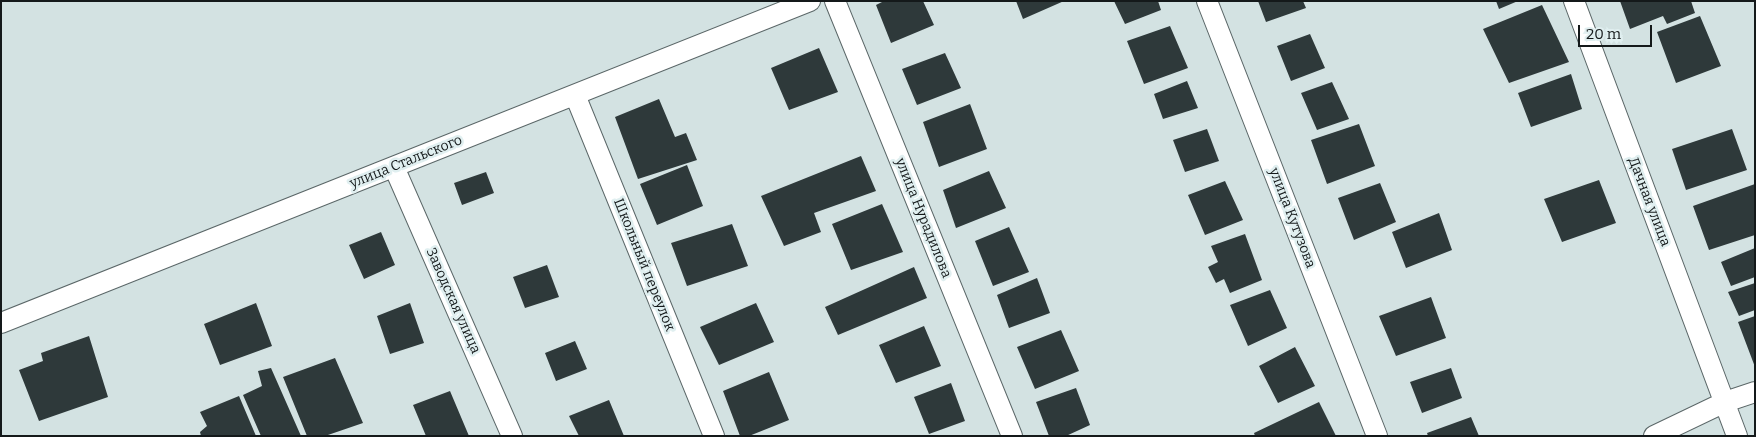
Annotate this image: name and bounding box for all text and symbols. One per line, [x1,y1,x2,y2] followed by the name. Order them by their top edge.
[1581,15,1655,47] scale bar
[1586,25,1621,43] text: 20 m
[347,132,465,192] street label: улица Стальского
[1624,155,1674,249] street label: Дачная улица
[891,156,955,280] street label: улица Нурадилова
[1265,165,1319,271] street label: улица Кутузова
[610,196,678,334] street label: Школьный переулок
[422,246,484,356] street label: Заводская улица

